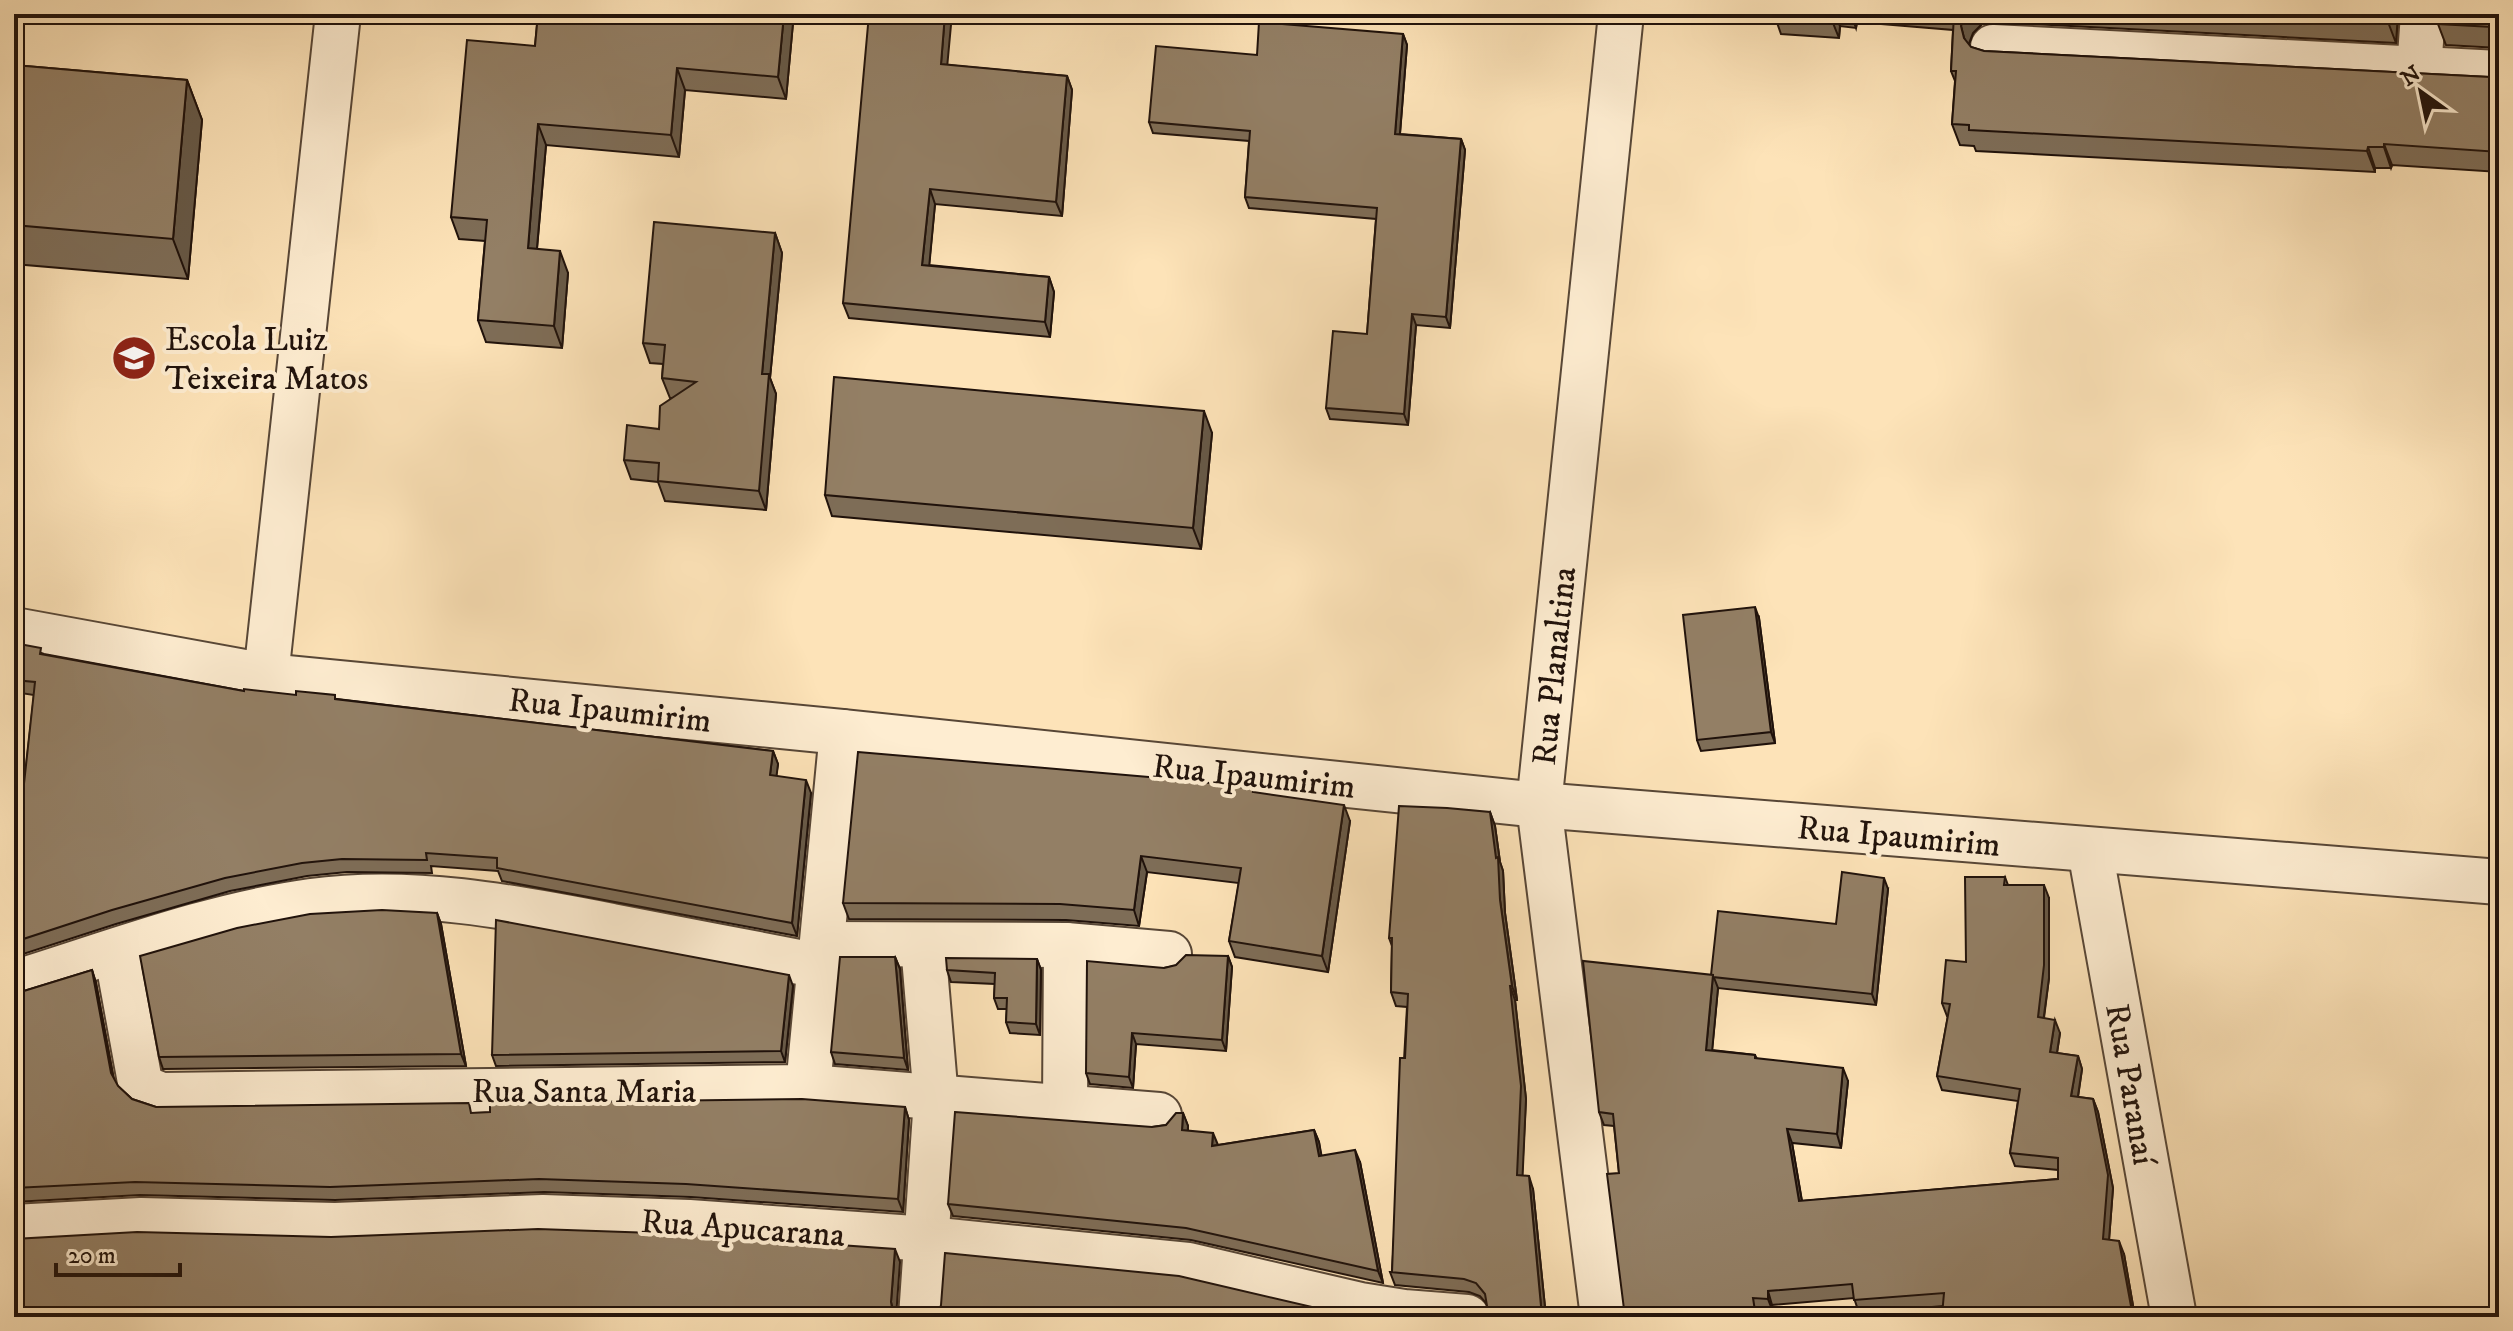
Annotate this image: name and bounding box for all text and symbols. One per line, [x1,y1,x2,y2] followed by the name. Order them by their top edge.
[2381,52,2461,132] north arrow
[2396,60,2426,93] text: N
[165,319,368,400] place label: Escola Luiz Teixeira Matos
[110,334,158,382] school or university icon: Escola Luiz Teixeira Matos
[1524,564,1586,767] street label: Rua Planaltina
[506,679,713,743] street label: Rua Ipaumirim
[1150,745,1357,809] street label: Rua Ipaumirim
[1796,807,2002,867] street label: Rua Ipaumirim
[2095,1000,2165,1170] street label: Rua Paranaí
[472,1071,697,1113] street label: Rua Santa Maria
[639,1201,847,1257] street label: Rua Apucarana
[56,1227,180,1277] scale bar
[68,1241,116,1271] text: 20 m

